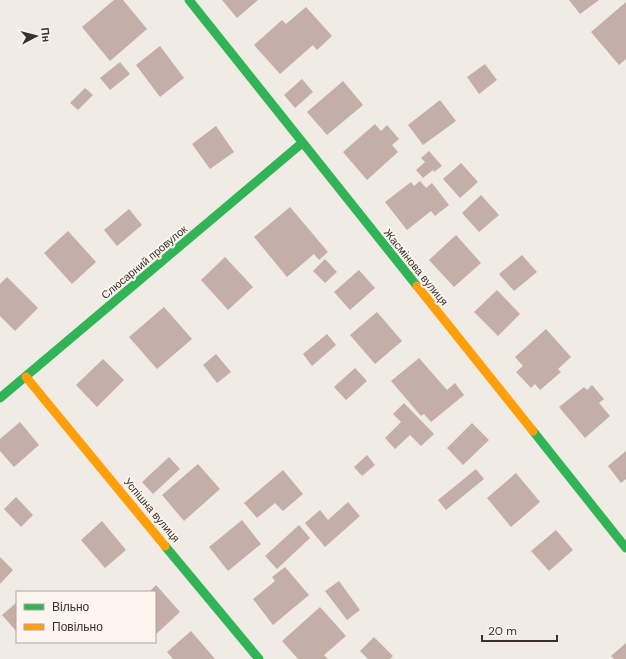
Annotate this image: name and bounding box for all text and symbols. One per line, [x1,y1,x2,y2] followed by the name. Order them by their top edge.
[16,16,56,56] north arrow
[38,27,54,43] text: Пн
[98,222,190,302] street label: Слюсарний провулок
[381,226,451,308] street label: Жасмінова вулиця
[121,475,183,545] street label: Успішна вулиця
[16,591,156,643] legend
[52,599,90,615] text: Вільно
[482,617,557,643] scale bar
[52,619,103,635] text: Повільно
[488,623,517,639] text: 20 m

